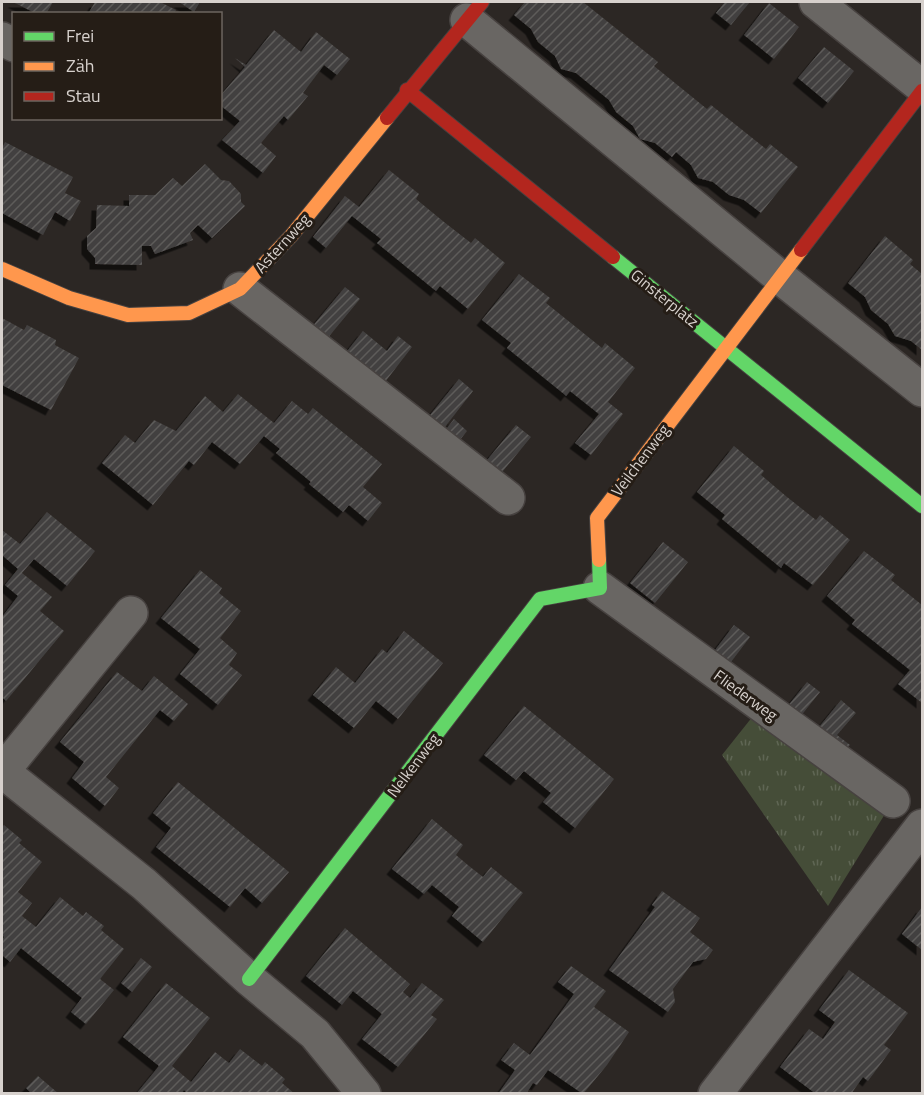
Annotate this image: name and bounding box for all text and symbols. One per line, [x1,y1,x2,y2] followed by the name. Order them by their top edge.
[12,12,222,120] legend
[66,22,94,49] text: Frei
[66,52,94,79] text: Zäh
[66,82,101,109] text: Stau
[249,208,315,278] street label: Asternweg
[626,263,704,333] street label: Ginsterplatz
[605,419,675,501] street label: Veilchenweg
[709,663,783,727] street label: Fliederweg
[381,728,445,802] street label: Nelkenweg

